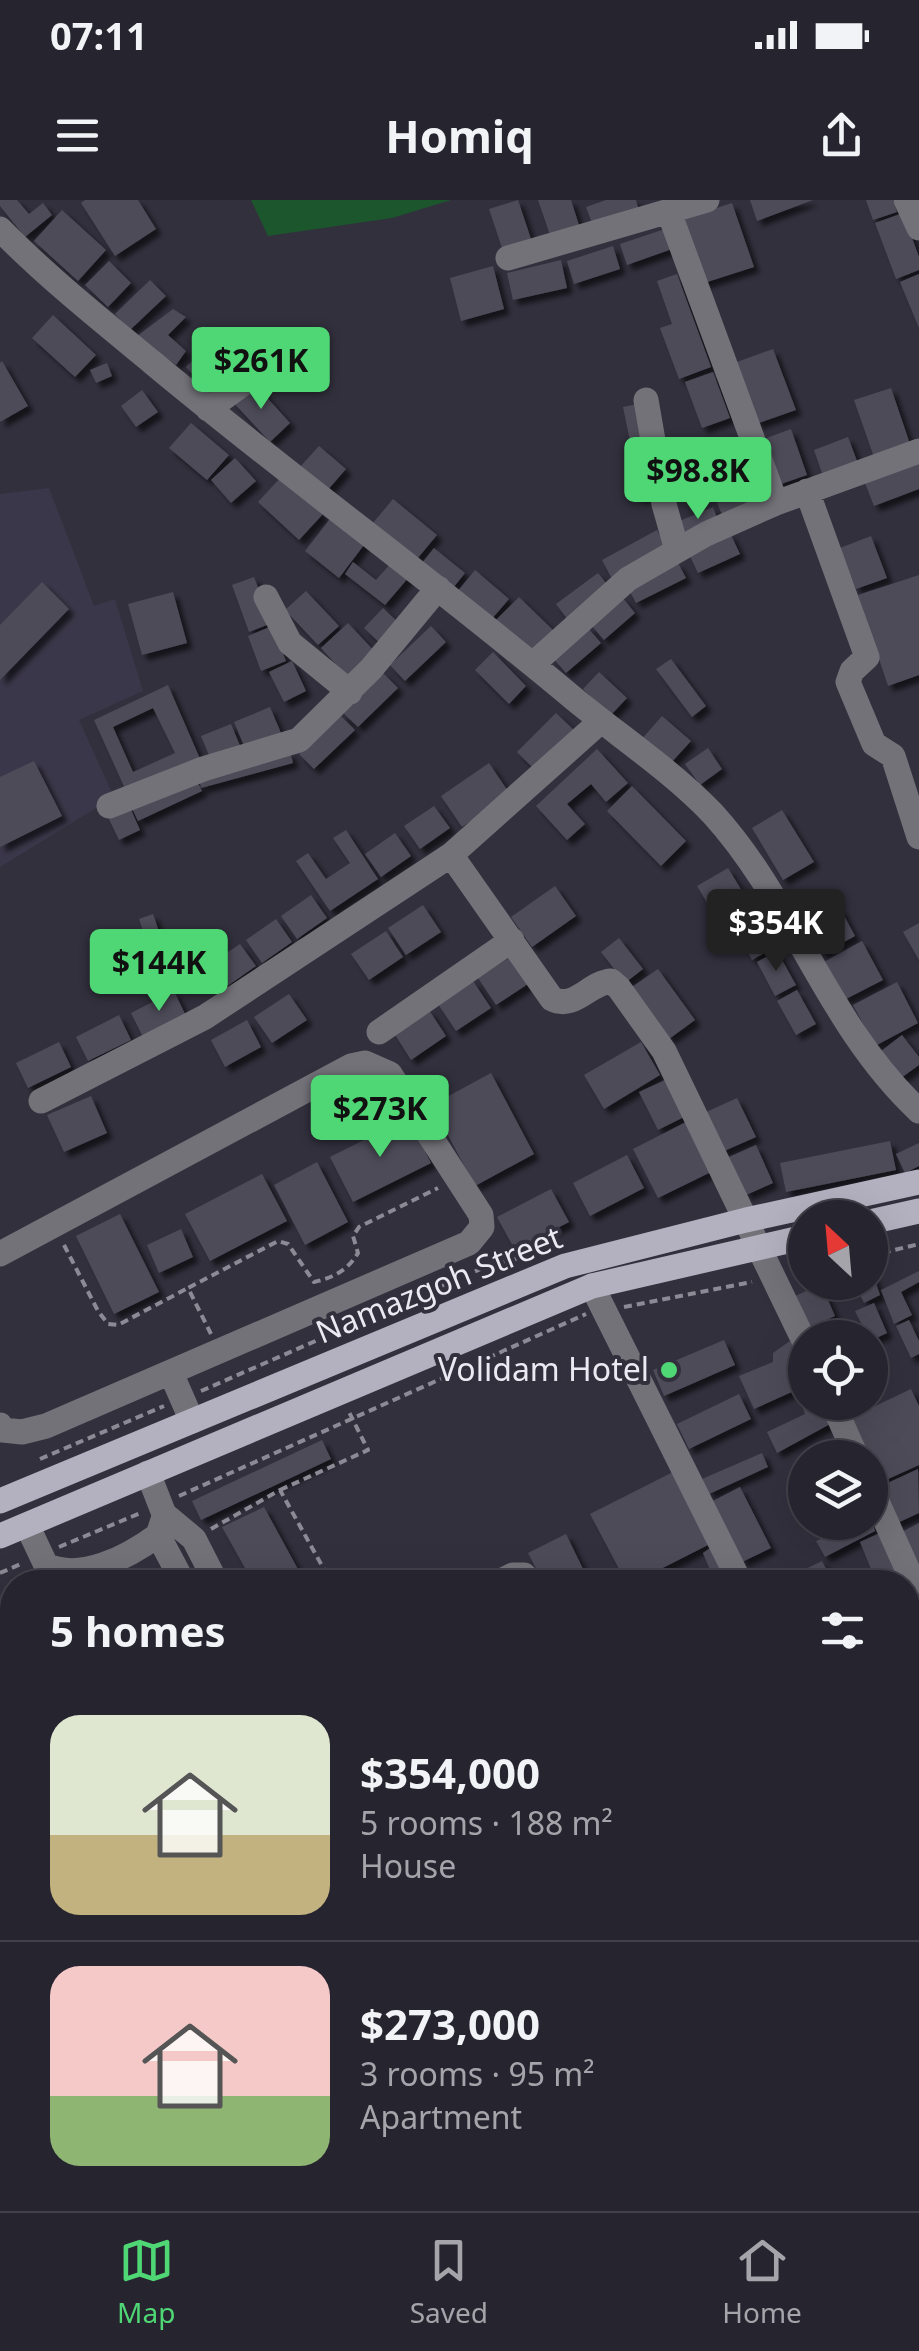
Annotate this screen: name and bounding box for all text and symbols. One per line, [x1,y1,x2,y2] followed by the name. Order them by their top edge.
[50,9,148,61] text: 07:11
[385,105,534,166] text: Homiq
[50,108,105,163] icon: menu
[814,108,869,163] icon: share
[191,327,331,412] pin: $261K
[214,338,308,381] text: $261K
[617,437,779,522] pin: $98.8K
[646,448,750,491] text: $98.8K
[706,889,846,974] pin: $354K
[729,900,823,943] text: $354K
[89,929,229,1014] pin: $144K
[112,940,206,983] text: $144K
[310,1075,450,1160] pin: $273K
[333,1086,427,1129] text: $273K
[788,1200,888,1300] north arrow
[788,1200,888,1540] map controls
[309,1215,568,1353] street label: Namazgoh Street
[788,1320,888,1420] button: locate
[438,1347,649,1390] place label: Volidam Hotel
[658,1359,680,1381] marker: Volidam Hotel
[788,1440,888,1540] button: layers
[50,1602,226,1659] text: 5 homes
[815,1603,870,1658] icon: filters
[360,1744,540,1801] text: $354,000
[130,1755,250,1875] icon: home
[360,1801,613,1844] text: 5 rooms · 188 m²
[360,1844,456,1887] text: House
[360,1995,540,2052] text: $273,000
[130,2006,250,2126] icon: home
[360,2052,594,2095] text: 3 rooms · 95 m²
[360,2095,522,2138] text: Apartment
[117,2233,175,2331] tab: Map
[410,2233,488,2331] tab: Saved
[722,2233,802,2331] tab: Home

